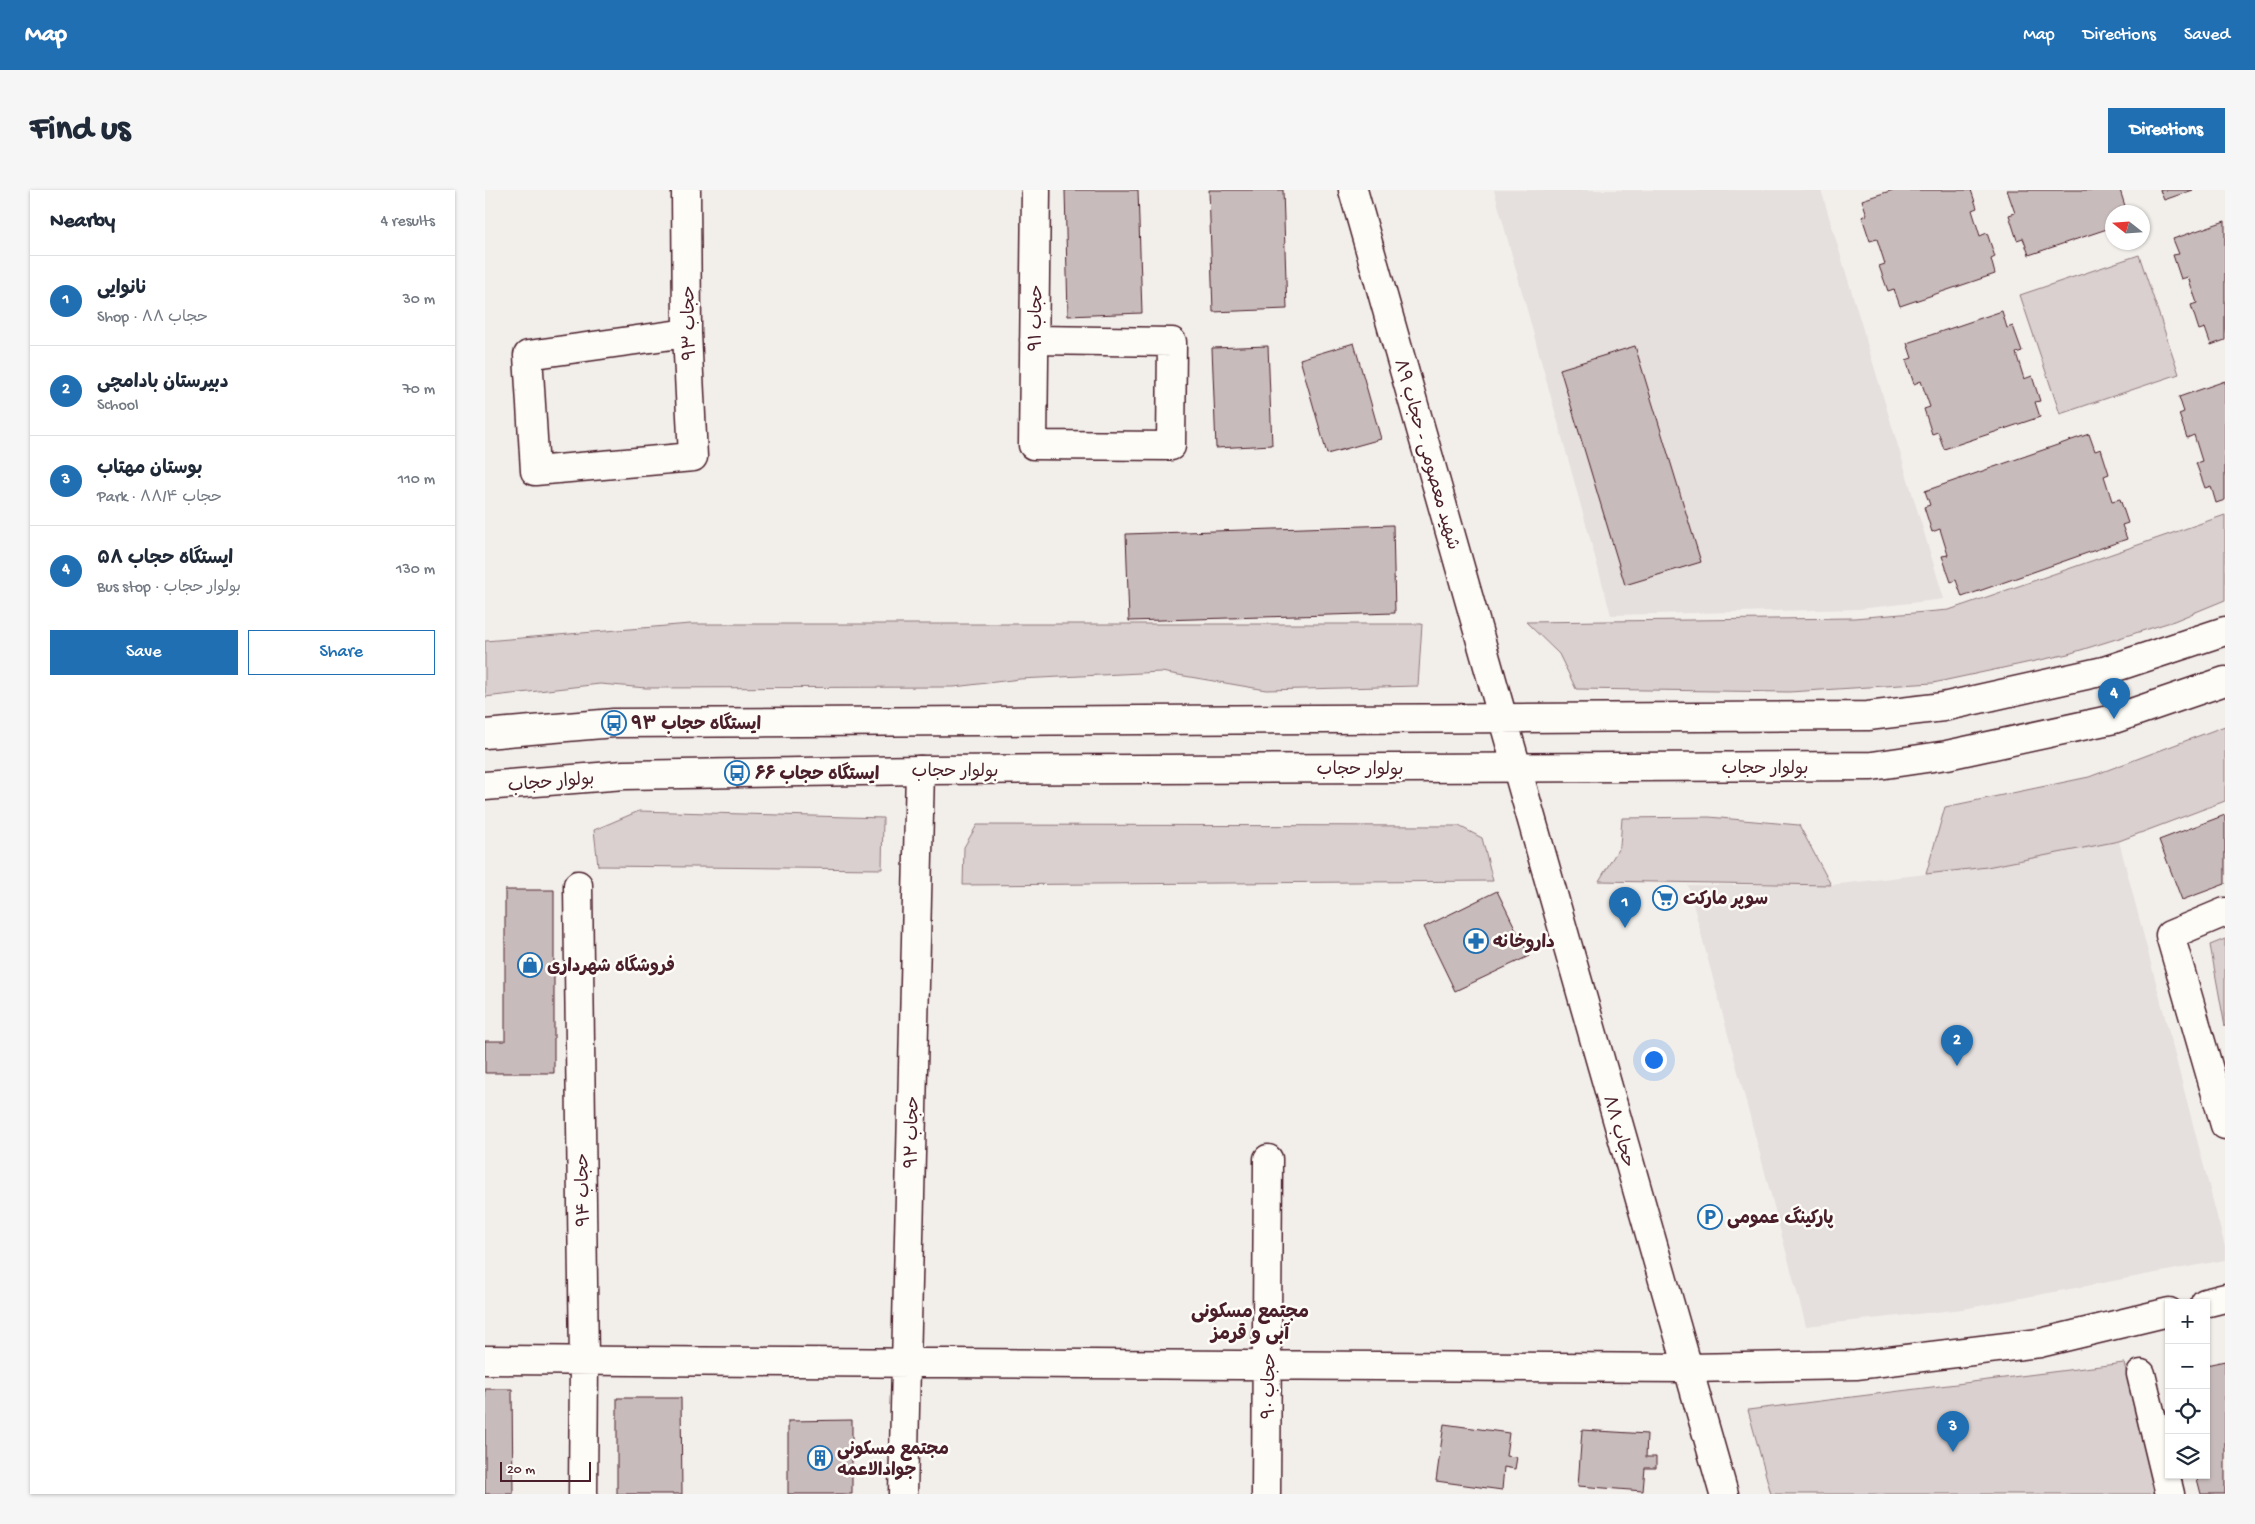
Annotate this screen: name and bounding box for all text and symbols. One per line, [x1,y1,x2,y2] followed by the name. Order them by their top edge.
[25,21,67,50] text: Map
[2023,25,2055,46] text: Map
[2083,25,2156,46] text: Directions
[2184,25,2230,46] text: Saved
[2108,108,2225,153] button: Directions
[30,110,130,151] text: Find us
[2105,205,2150,250] north arrow
[50,210,115,235] text: Nearby
[380,213,435,232] text: 4 results
[97,278,148,301] text: نانوایی
[1026,284,1049,352] street label: حجاب ۹۱
[679,285,702,361] street label: حجاب ۹۳
[63,291,69,310] text: 1
[402,291,435,310] text: 30 m
[97,309,208,328] text: Shop · حجاب ۸۸
[1388,357,1463,553] street label: شهید معصومی - حجاب ۸۹
[97,372,229,395] text: دبیرستان بادامچی
[62,381,70,400] text: 2
[402,381,435,400] text: 70 m
[97,397,139,416] text: School
[97,458,202,481] text: بوستان مهتاب
[62,471,70,490] text: 3
[398,471,435,490] text: 110 m
[97,489,222,508] text: Park · حجاب ۸۸/۴
[97,548,233,571] text: ایستگاه حجاب ۵۸
[62,561,70,580] text: 4
[396,561,435,580] text: 130 m
[97,579,241,598] text: Bus stop · بولوار حجاب
[50,630,238,675] button: Save
[248,630,435,675] button: Share
[2098,678,2130,719] pin: 4
[601,710,627,736] bus stop icon: ایستگاه حجاب ۹۳
[631,712,761,736] place label: ایستگاه حجاب ۹۳
[1722,759,1808,780] street label: بولوار حجاب
[724,760,750,786] bus stop icon: ایستگاه حجاب ۶۶
[1317,760,1403,781] street label: بولوار حجاب
[755,762,879,786] place label: ایستگاه حجاب ۶۶
[912,762,998,783] street label: بولوار حجاب
[507,769,595,798] street label: بولوار حجاب
[1652,885,1678,911] supermarket icon: سوپر مارکت
[1609,887,1641,928] pin: 1
[1683,890,1768,911] place label: سوپر مارکت
[1463,928,1489,954] pharmacy icon: داروخانه
[1493,933,1555,954] place label: داروخانه
[517,952,543,978] shop icon: فروشگاه شهرداری
[547,954,675,978] place label: فروشگاه شهرداری
[1941,1025,1973,1066] pin: 2
[1641,1047,1667,1073] your location
[1597,1093,1638,1170] street label: حجاب ۸۸
[902,1096,925,1169] street label: حجاب ۹۲
[573,1153,596,1227] street label: حجاب ۹۴
[1697,1204,1723,1230] parking icon: پارکینگ عمومی
[1727,1206,1834,1230] place label: پارکینگ عمومی
[2165,1299,2210,1479] map controls
[2165,1299,2210,1344] button: +
[1191,1302,1309,1347] district label: مجتمع مسکونی آبی و قرمز
[2165,1344,2210,1389] button: −
[1259,1353,1282,1419] street label: حجاب ۹۰
[2165,1389,2210,1434] button: locate
[1937,1411,1969,1452] pin: 3
[2165,1434,2210,1479] button: layers
[837,1440,949,1482] place label: مجتمع مسکونی جوادالاعمه
[807,1445,833,1471] building icon: مجتمع مسکونی جوادالاعمه
[500,1459,591,1482] scale bar
[507,1462,535,1479] text: 20 m

